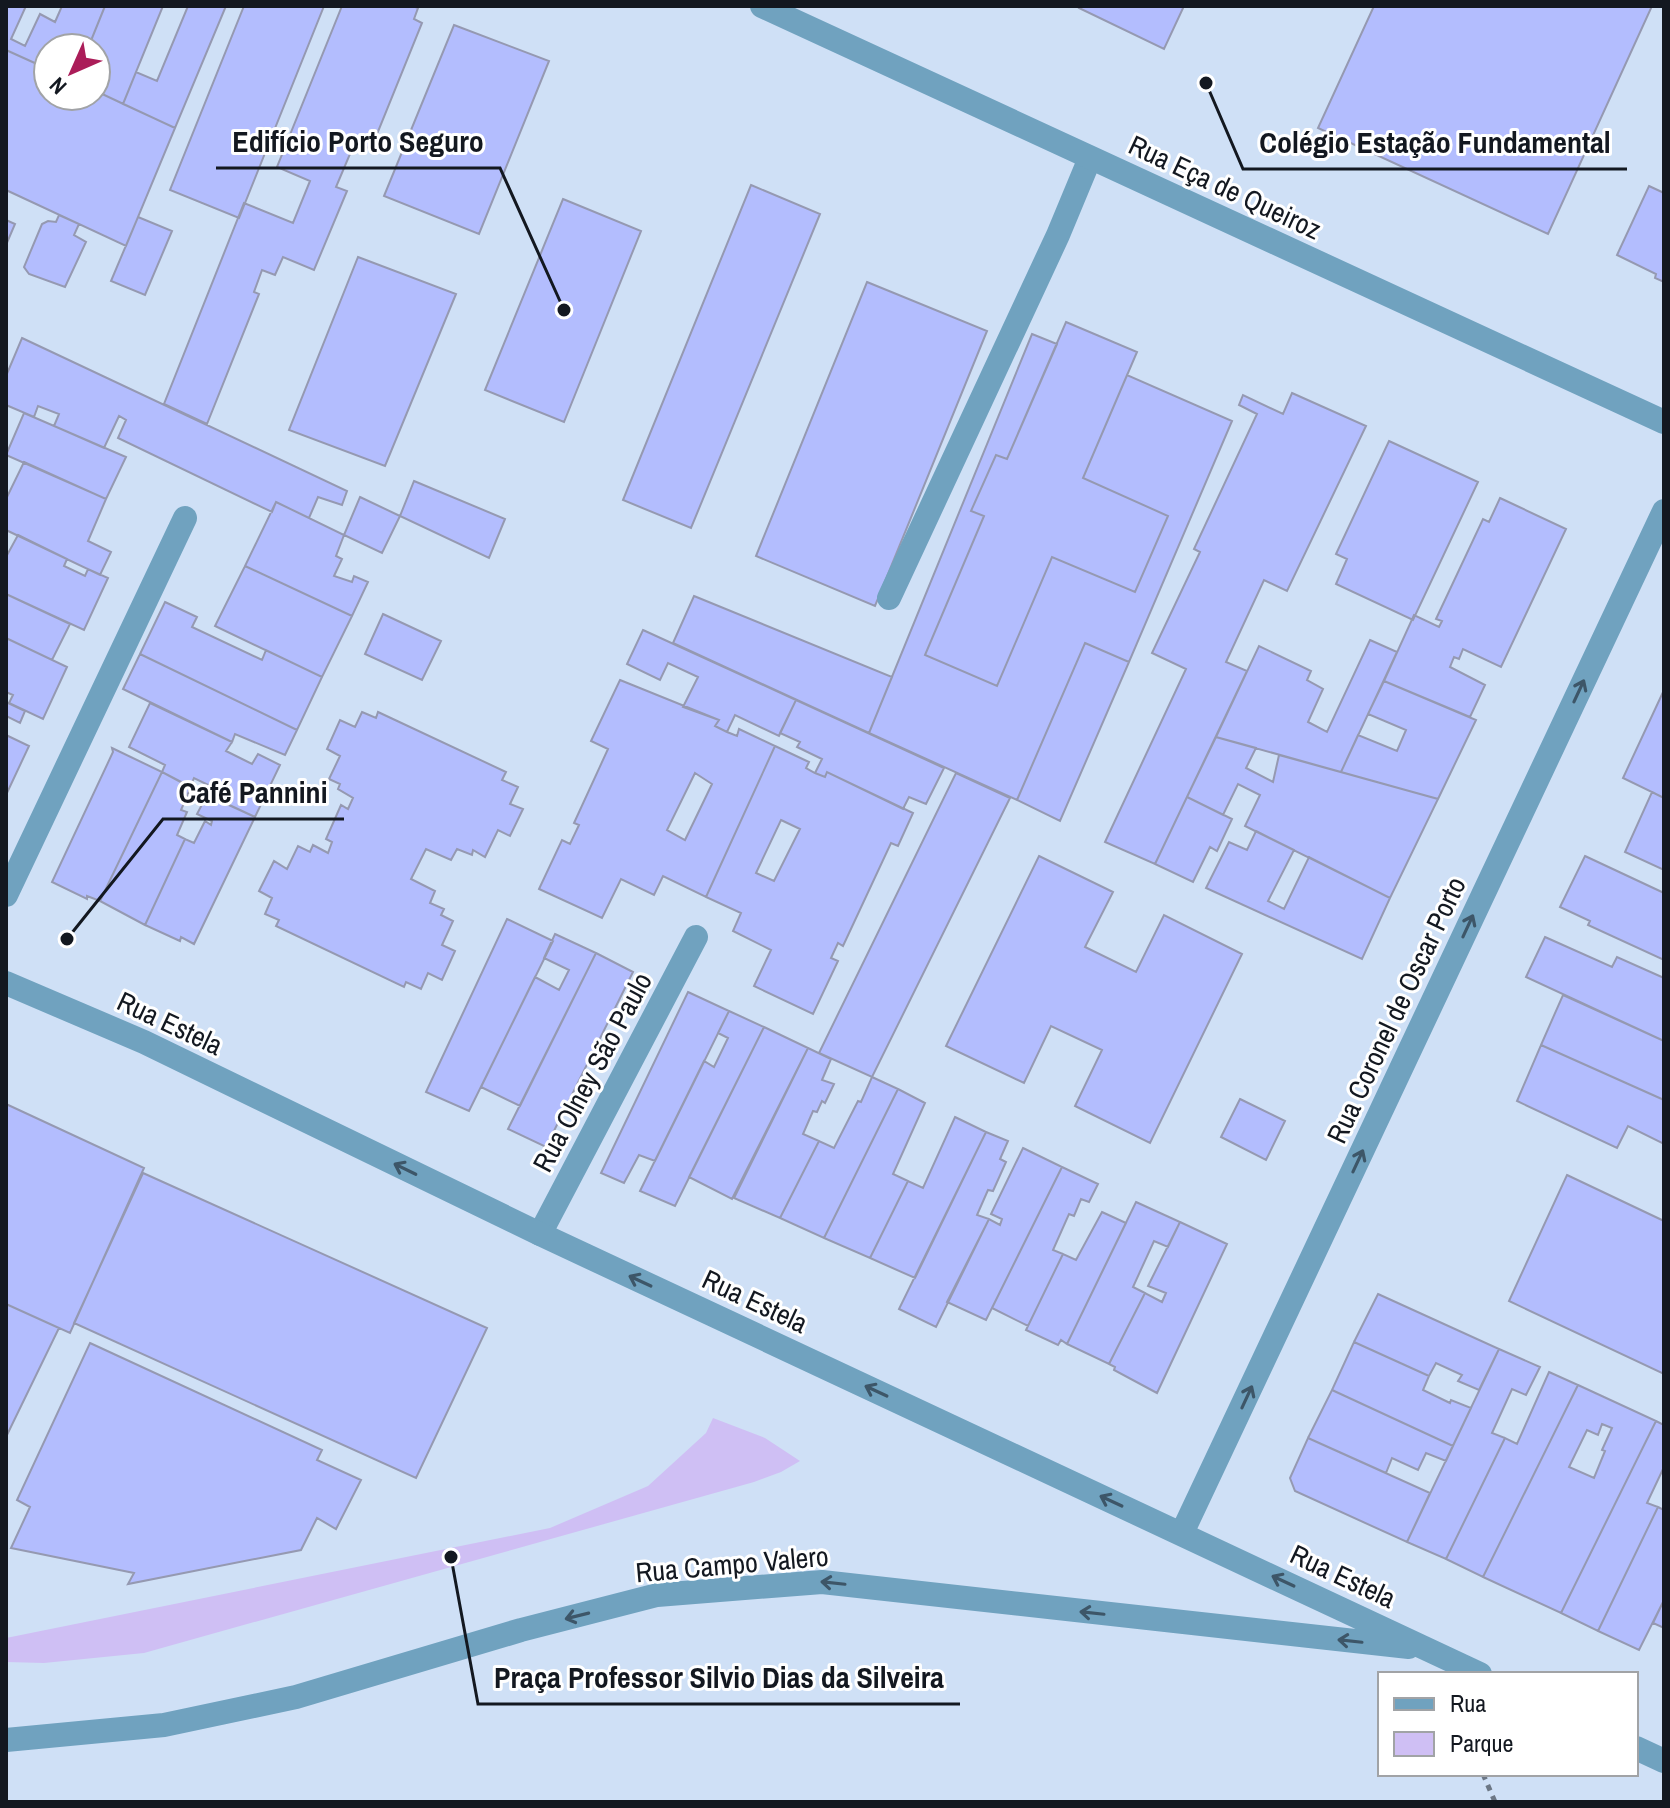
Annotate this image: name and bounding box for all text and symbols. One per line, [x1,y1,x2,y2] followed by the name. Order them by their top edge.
[32,32,112,112] north arrow
[43,71,73,101] text: N
[216,114,500,168] callout: Edifício Porto Seguro
[1243,115,1627,169] callout: Colégio Estação Fundamental
[232,121,484,161] text: Edifício Porto Seguro
[1259,122,1611,162] text: Colégio Estação Fundamental
[1123,126,1327,248] street label: Rua Eça de Queiroz
[1572,679,1587,703] one-way arrow
[163,765,344,819] callout: Café Pannini
[178,772,328,812] text: Café Pannini
[1318,871,1474,1149] street label: Rua Coronel de Oscar Porto
[1461,914,1476,938] one-way arrow
[523,966,661,1178] street label: Rua Olney São Paulo
[111,982,229,1064] street label: Rua Estela
[1351,1150,1366,1174] one-way arrow
[394,1161,418,1176] one-way arrow
[696,1260,814,1342] street label: Rua Estela
[629,1273,653,1288] one-way arrow
[864,1383,888,1398] one-way arrow
[1240,1385,1255,1409] one-way arrow
[1100,1493,1124,1508] one-way arrow
[1284,1535,1402,1617] street label: Rua Estela
[634,1537,830,1591] street label: Rua Campo Valero
[1271,1573,1295,1588] one-way arrow
[821,1576,847,1591] one-way arrow
[1079,1605,1106,1620] one-way arrow
[564,1609,590,1624] one-way arrow
[1337,1633,1364,1648] one-way arrow
[478,1650,960,1704] callout: Praça Professor Silvio Dias da Silveira
[494,1657,944,1697] text: Praça Professor Silvio Dias da Silveira
[1378,1672,1638,1776] legend
[1450,1687,1486,1719] text: Rua
[1450,1727,1513,1759] text: Parque

